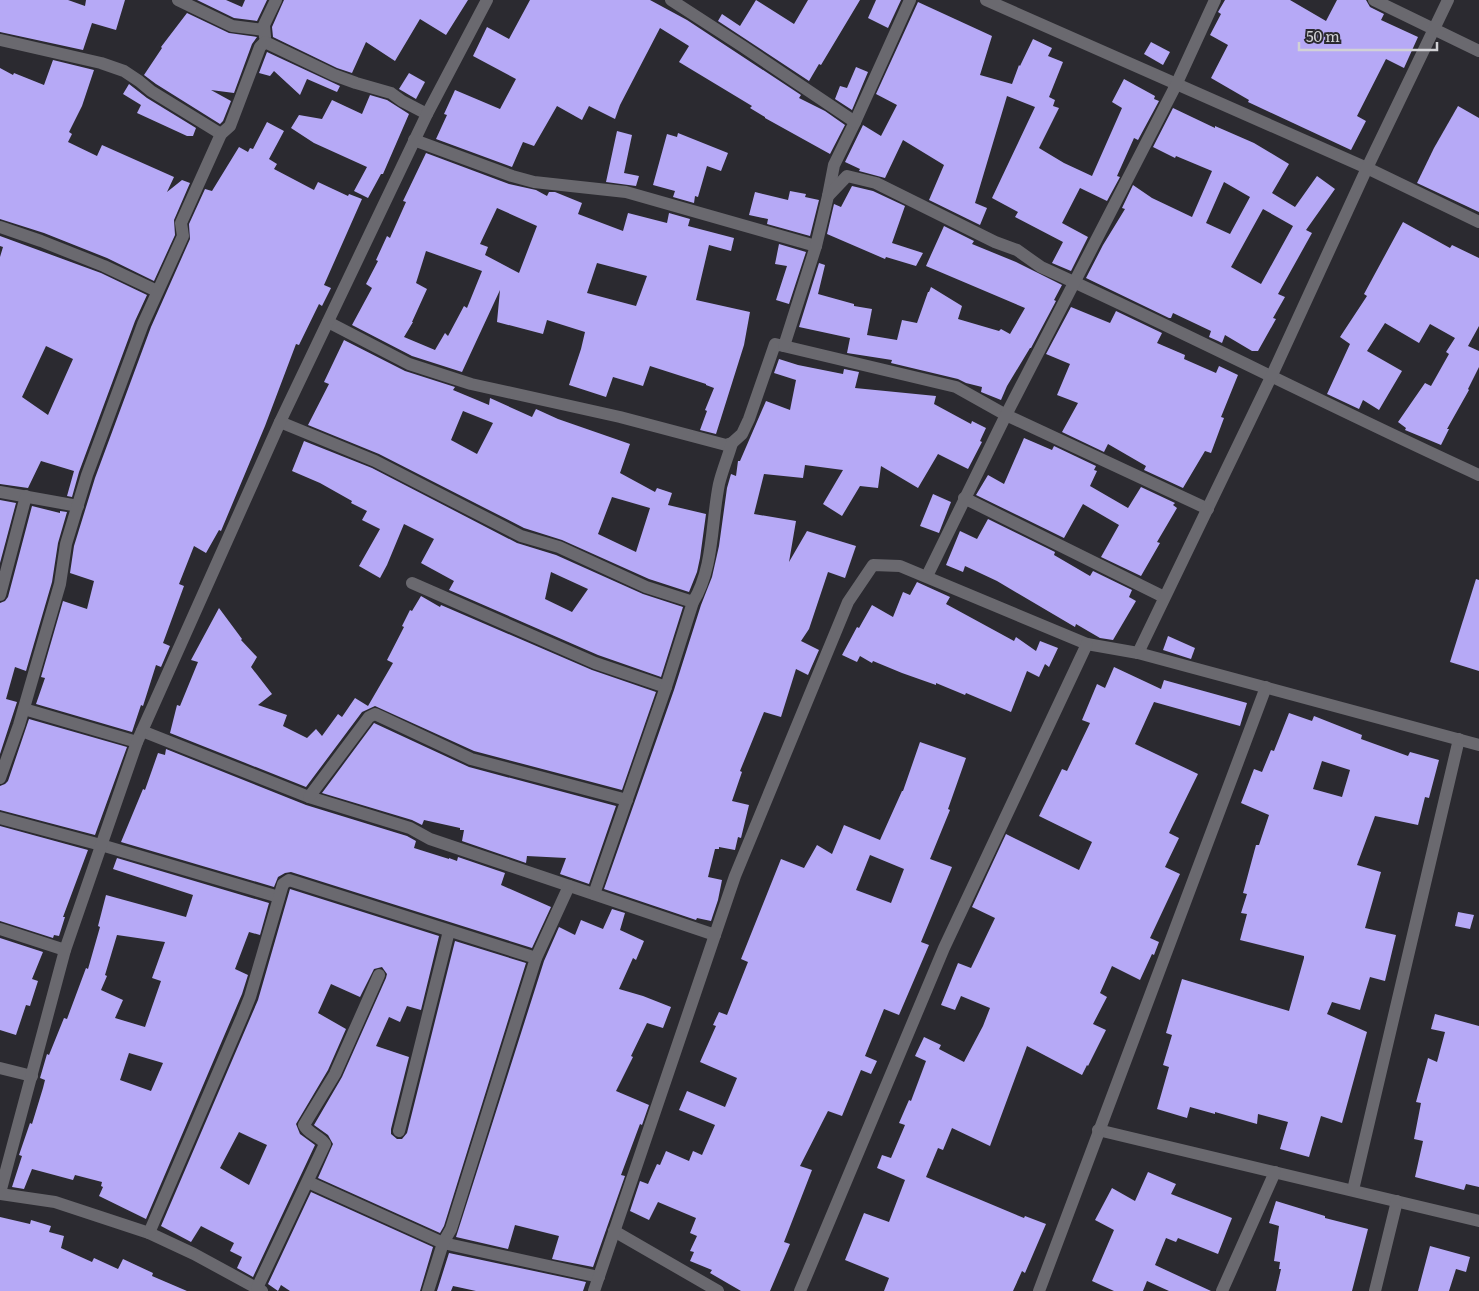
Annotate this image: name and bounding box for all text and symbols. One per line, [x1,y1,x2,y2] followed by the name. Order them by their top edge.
[1299,20,1436,52] scale bar
[1306,24,1340,47] text: 50 m

